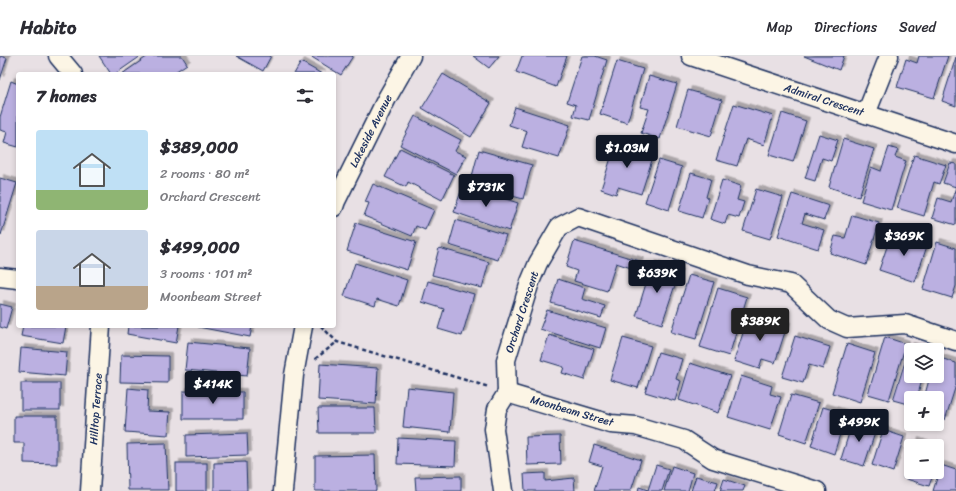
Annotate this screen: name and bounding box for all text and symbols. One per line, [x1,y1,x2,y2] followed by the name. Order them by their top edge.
[20,11,76,44] text: Habito
[766,15,792,40] text: Map
[814,15,877,40] text: Directions
[899,15,936,40] text: Saved
[781,78,867,122] street label: Admiral Crescent
[36,81,96,111] text: 7 homes
[294,85,316,107] icon: filters
[344,91,398,171] street label: Lakeside Avenue
[160,132,238,162] text: $389,000
[594,135,660,169] pin: $1.03M
[605,136,649,159] text: $1.03M
[68,146,116,194] icon: home
[160,162,250,185] text: 2 rooms · 80 m²
[458,174,514,208] pin: $731K
[468,175,504,198] text: $731K
[160,185,261,208] text: Orchard Crescent
[876,223,932,257] pin: $369K
[884,224,924,247] text: $369K
[160,232,240,262] text: $499,000
[68,246,116,294] icon: home
[629,260,685,294] pin: $639K
[637,261,677,284] text: $639K
[160,262,252,285] text: 3 rooms · 101 m²
[500,268,544,355] street label: Orchard Crescent
[160,285,261,308] text: Moonbeam Street
[732,308,788,342] pin: $389K
[740,309,780,332] text: $389K
[904,343,944,479] map controls
[904,343,944,383] button: layers
[185,371,241,405] pin: $414K
[84,372,108,446] street label: Hilltop Terrace
[194,372,232,395] text: $414K
[528,390,616,432] street label: Moonbeam Street
[904,391,944,431] button: +
[831,409,887,443] pin: $499K
[839,410,879,433] text: $499K
[904,439,944,479] button: −

